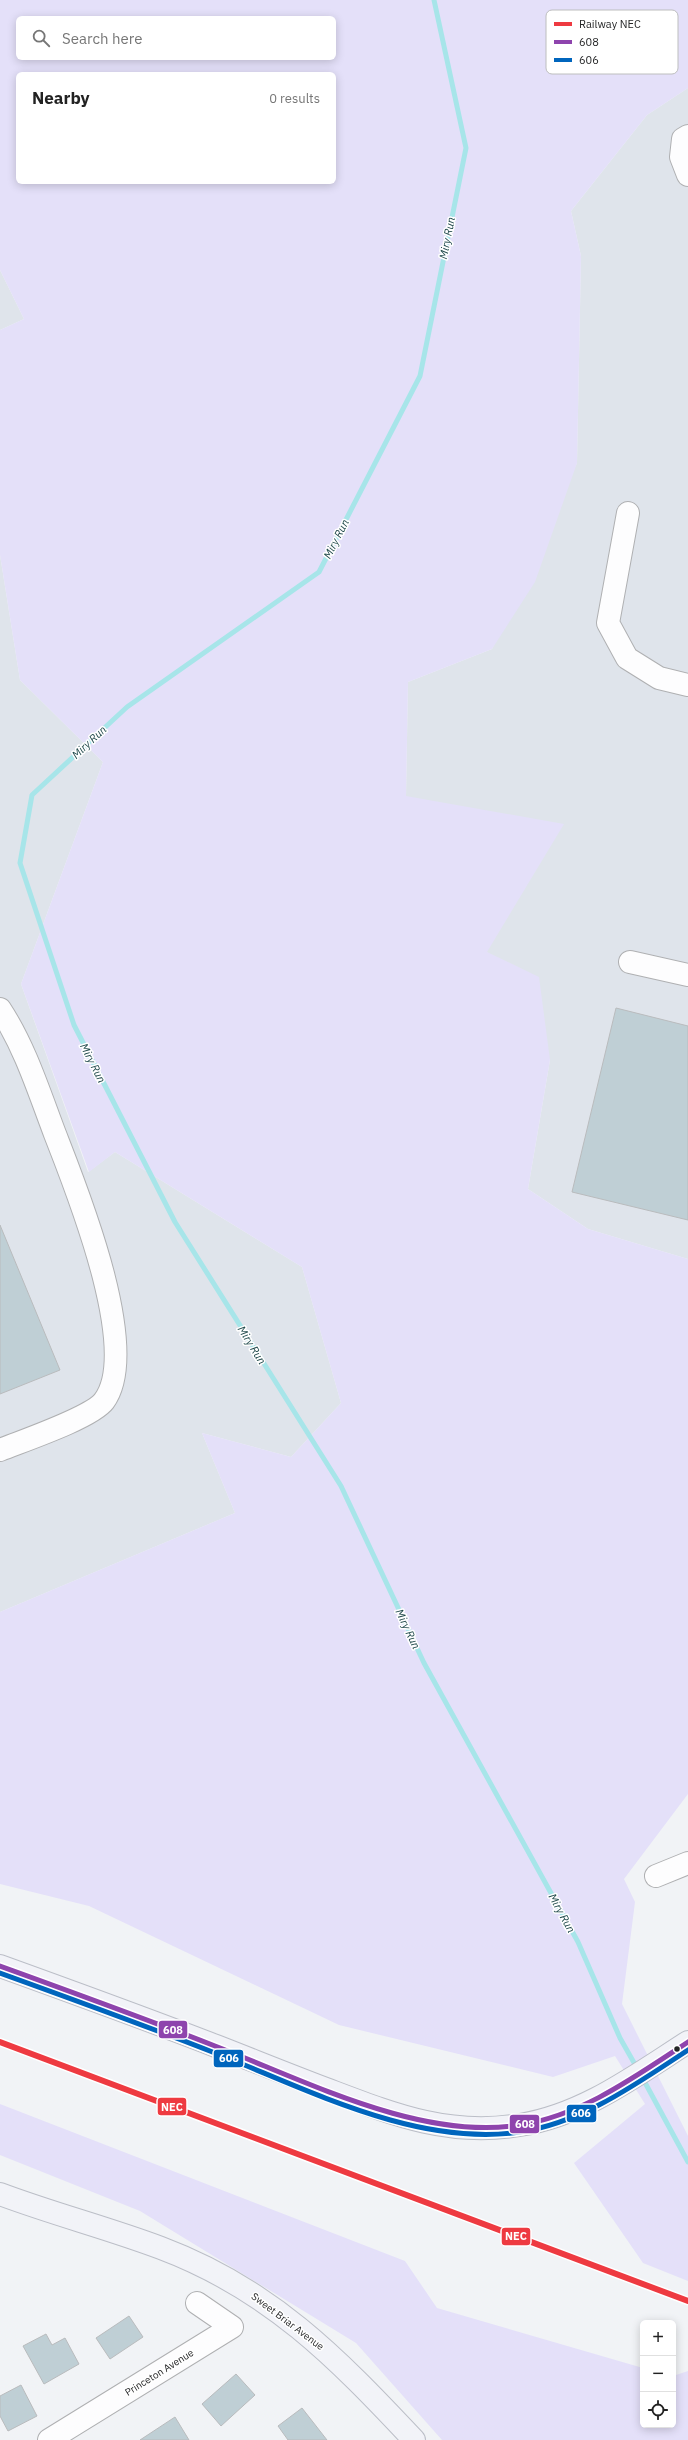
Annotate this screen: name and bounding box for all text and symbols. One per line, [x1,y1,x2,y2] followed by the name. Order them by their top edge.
[546,10,678,74] legend
[16,16,336,60] search box
[579,17,641,31] text: Railway NEC
[30,27,52,49] icon: search
[62,29,142,48] text: Search here
[579,35,599,49] text: 608
[579,53,599,67] text: 606
[32,87,90,109] text: Nearby
[269,90,320,107] text: 0 results
[436,216,458,260] water label: Miry Run
[320,517,352,561] water label: Miry Run
[69,722,109,762] water label: Miry Run
[77,1041,109,1085] water label: Miry Run
[235,1323,269,1367] water label: Miry Run
[393,1607,423,1651] water label: Miry Run
[546,1891,578,1935] water label: Miry Run
[158,2020,188,2039] line badge: 608
[163,2023,183,2037] text: 608
[672,2044,682,2054] unlabelled marker
[213,2049,244,2068] line badge: 606
[219,2051,239,2065] text: 606
[157,2097,187,2116] line badge: NEC
[161,2100,183,2114] text: NEC
[566,2104,597,2123] line badge: 606
[571,2106,591,2120] text: 606
[509,2114,540,2134] line badge: 608
[515,2117,535,2131] text: 608
[501,2227,531,2246] line badge: NEC
[505,2229,527,2243] text: NEC
[249,2290,327,2353] street label: Sweet Briar Avenue
[640,2320,676,2428] map controls
[640,2320,676,2356] button: +
[122,2346,197,2399] street label: Princeton Avenue
[640,2356,676,2392] button: −
[640,2392,676,2428] button: locate

